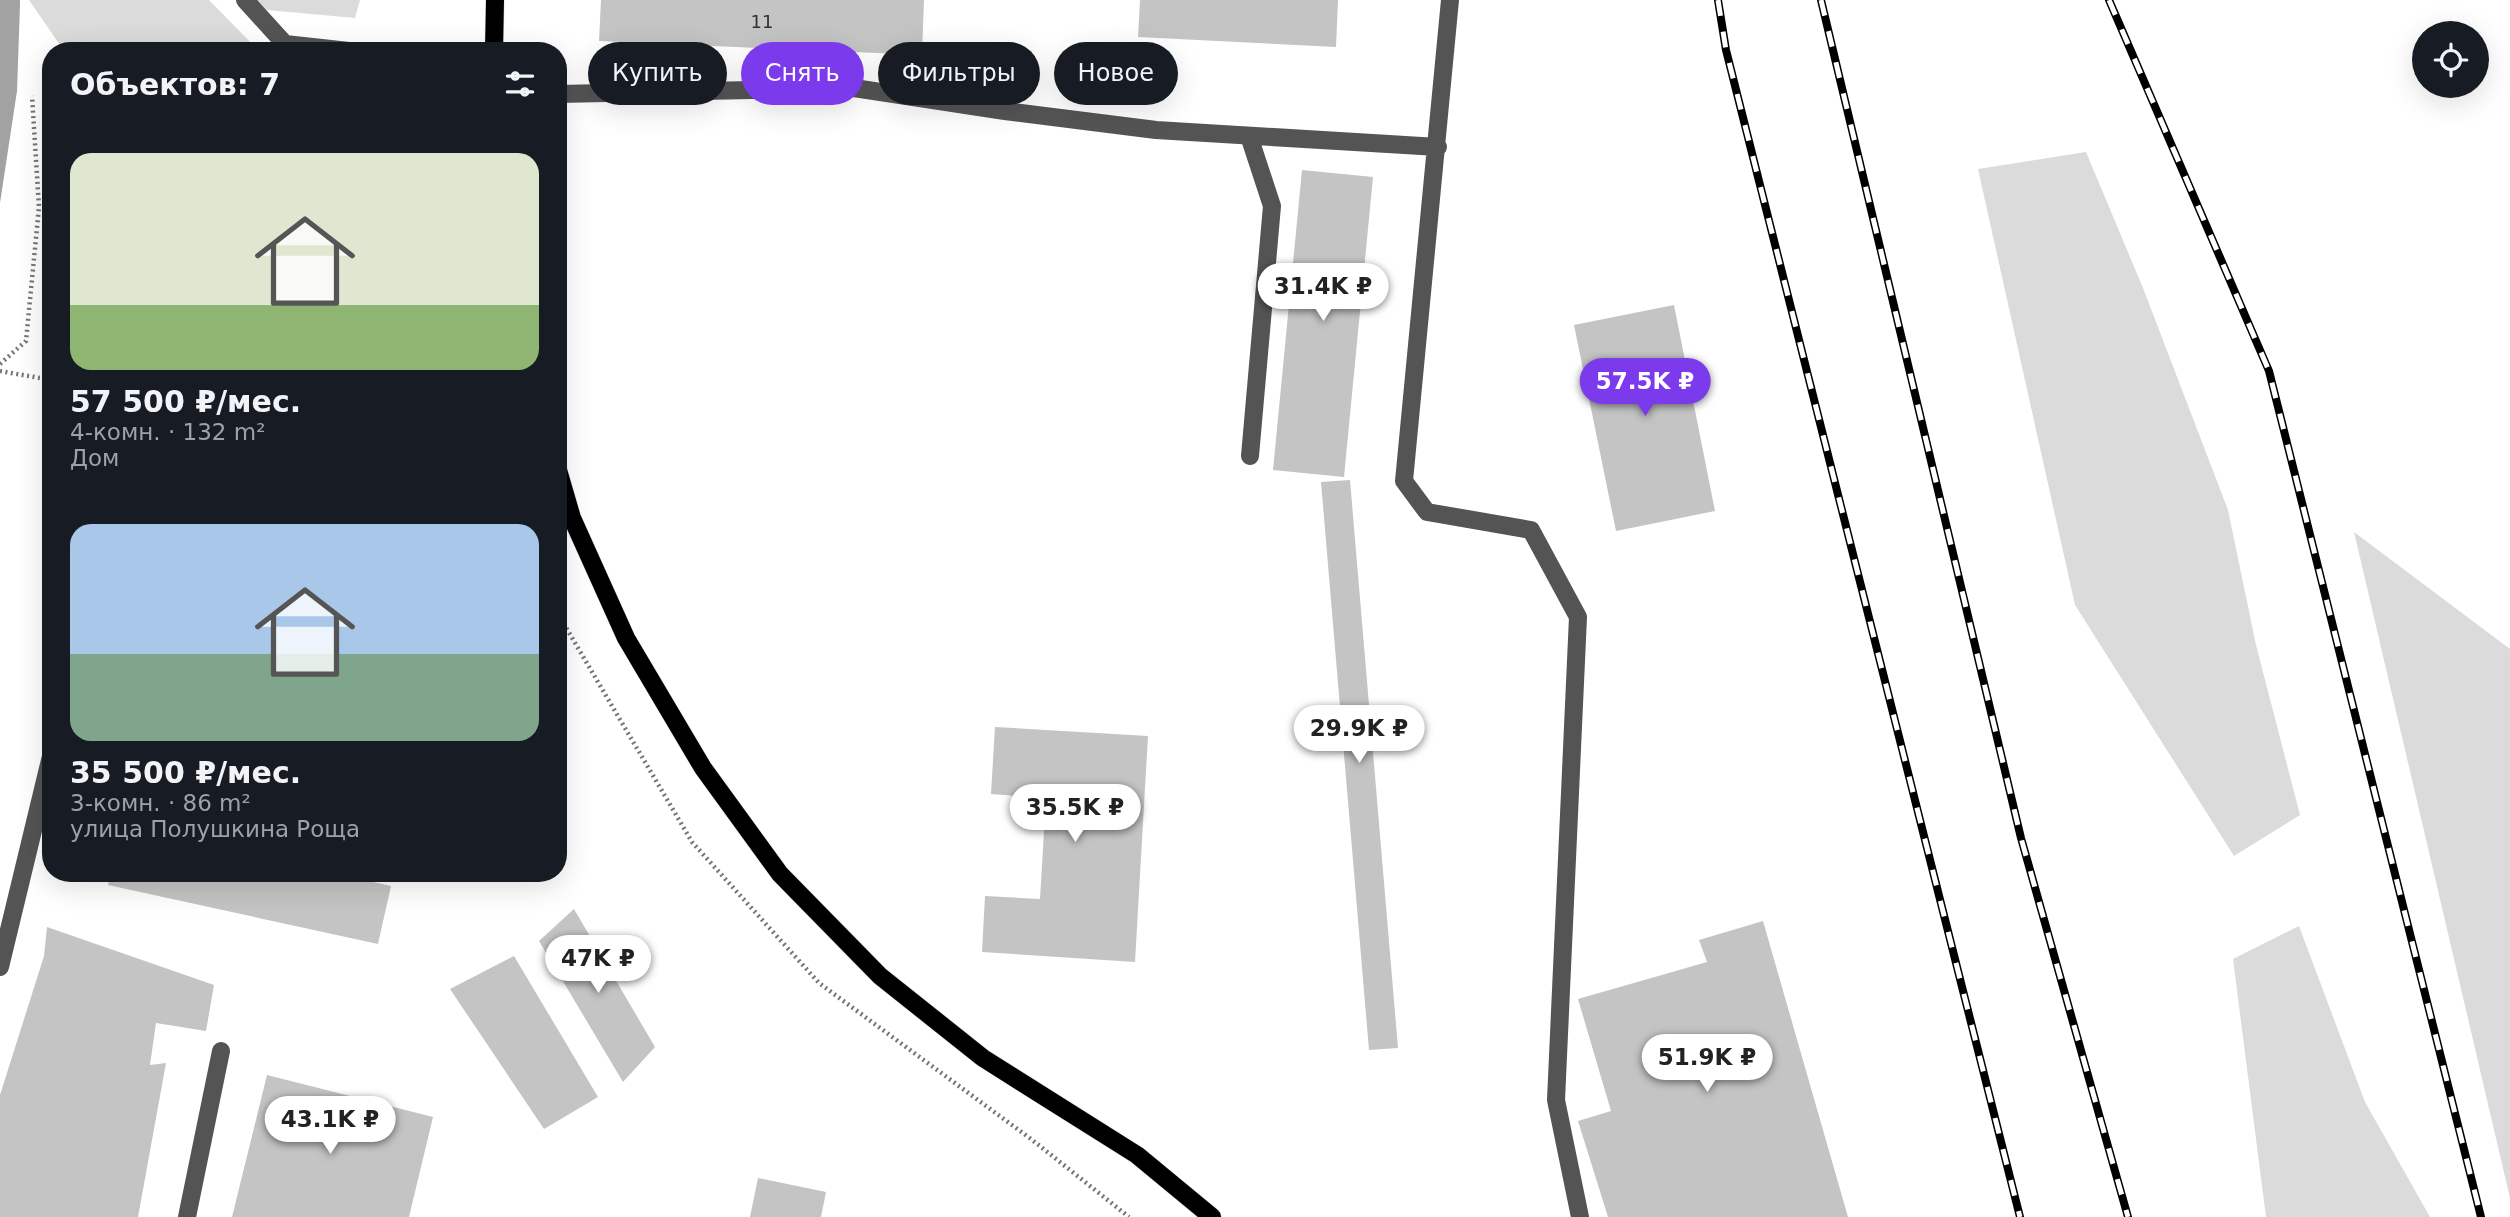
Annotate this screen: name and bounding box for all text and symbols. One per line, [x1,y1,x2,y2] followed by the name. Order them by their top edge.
[751,11,773,32] house number: 11
[2412,21,2489,98] map controls
[2412,21,2489,98] button: locate
[588,42,727,105] chip: Купить
[741,42,864,105] chip: Снять
[878,42,1040,105] chip: Фильтры
[1054,42,1178,105] chip: Новое
[501,65,539,103] icon: filters
[70,67,280,102] text: Объектов: 7
[242,198,368,324] icon: home
[1258,264,1388,323] pin: 31.4K ₽
[1274,273,1372,299] text: 31.4K ₽
[1580,358,1710,418] pin: 57.5K ₽
[1596,368,1694,394] text: 57.5K ₽
[70,384,301,419] text: 57 500 ₽/мес.
[70,419,265,445] text: 4-комн. · 132 m²
[70,445,119,471] text: Дом
[242,569,368,695] icon: home
[1294,706,1424,765] pin: 29.9K ₽
[1310,715,1408,741] text: 29.9K ₽
[70,755,301,790] text: 35 500 ₽/мес.
[1010,784,1140,844] pin: 35.5K ₽
[70,790,251,816] text: 3-комн. · 86 m²
[1026,794,1124,820] text: 35.5K ₽
[70,816,360,842] text: улица Полушкина Роща
[549,936,647,995] pin: 47K ₽
[561,945,635,971] text: 47K ₽
[1642,1034,1772,1094] pin: 51.9K ₽
[1658,1044,1756,1070] text: 51.9K ₽
[265,1096,395,1156] pin: 43.1K ₽
[281,1106,379,1132] text: 43.1K ₽

